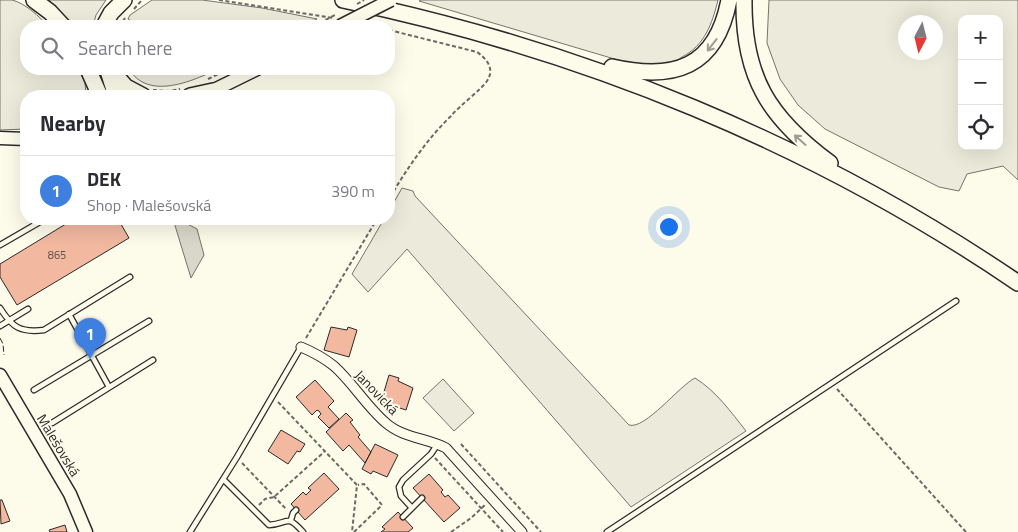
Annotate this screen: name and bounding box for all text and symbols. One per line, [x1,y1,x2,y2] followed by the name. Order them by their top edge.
[898,15,943,60] north arrow
[958,15,1003,150] map controls
[958,15,1003,60] button: +
[20,20,395,75] search box
[78,33,172,62] text: Search here
[38,34,66,62] icon: search
[706,38,717,51] one-way arrow
[958,60,1003,105] button: −
[958,105,1003,150] button: locate
[40,107,105,139] text: Nearby
[794,134,807,146] one-way arrow
[87,164,121,193] text: DEK
[52,179,60,203] text: 1
[331,179,375,203] text: 390 m
[87,193,211,217] text: Shop · Malešovská
[656,214,682,240] your location
[48,247,66,263] house number: 865
[74,318,106,359] pin: 1
[350,365,404,419] street label: Janovická
[32,410,86,480] street label: Malešovská

